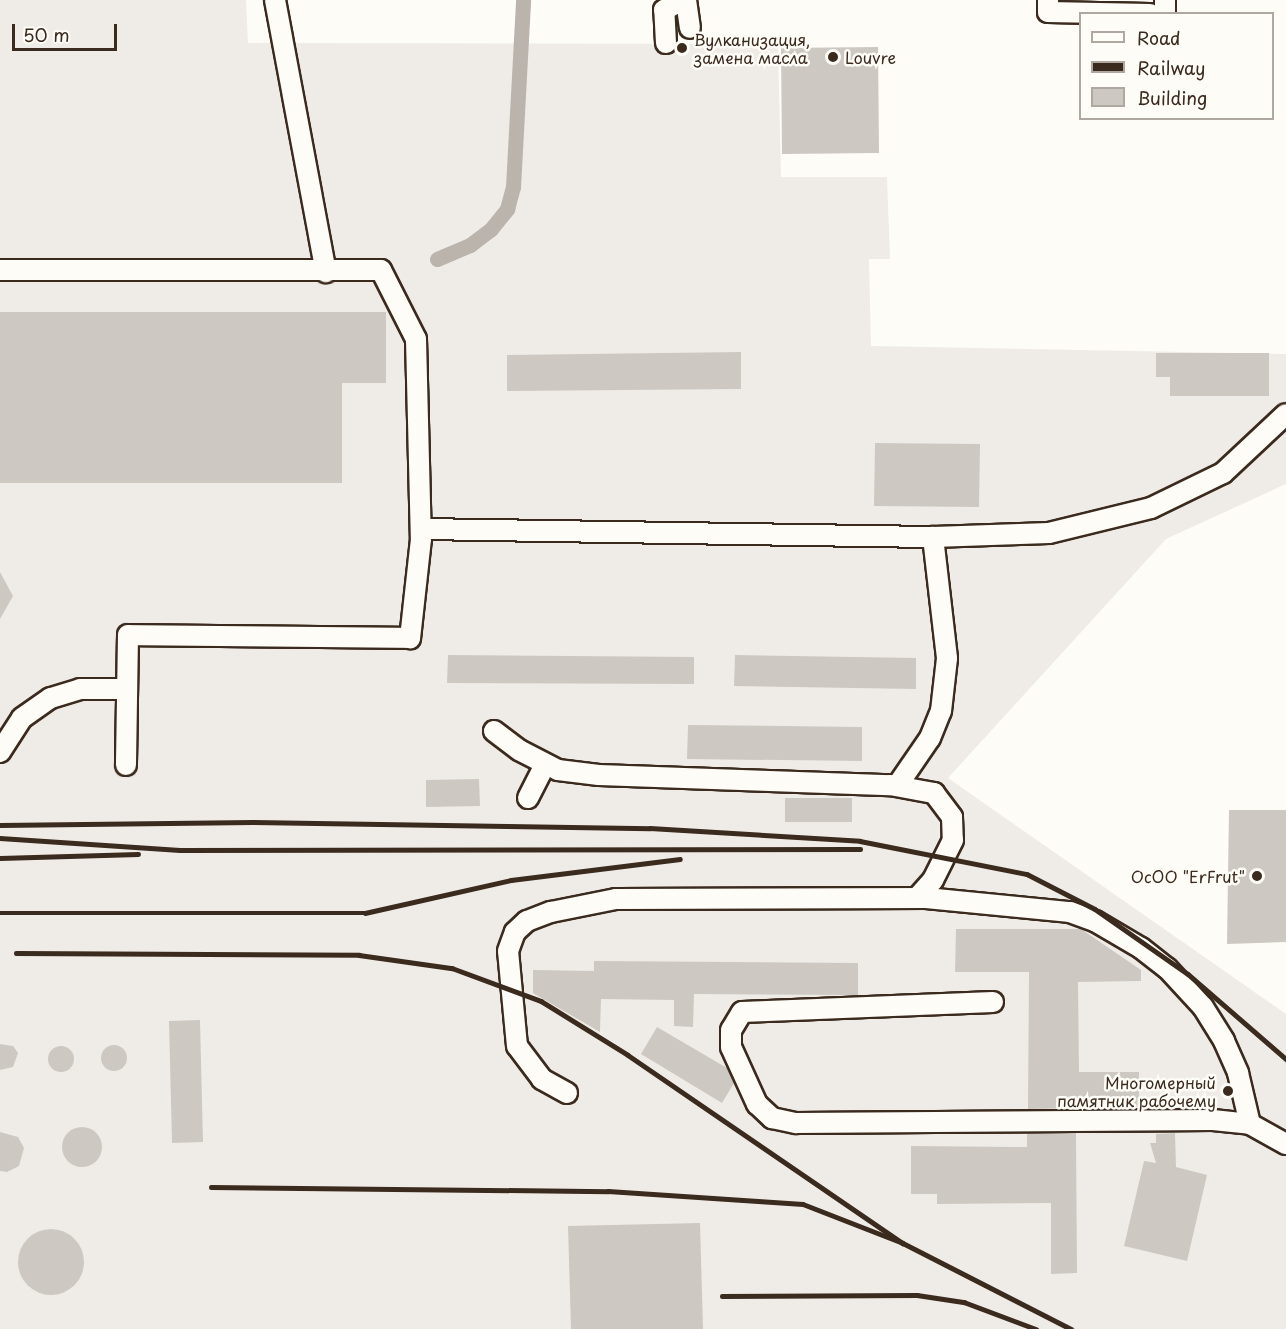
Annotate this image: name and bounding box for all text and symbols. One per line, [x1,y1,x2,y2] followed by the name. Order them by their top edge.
[15,12,120,50] scale bar
[1079,12,1274,120] legend
[23,21,70,48] text: 50 m
[1137,24,1181,51] text: Road
[694,29,810,67] place label: Вулканизация, замена масла
[675,41,689,55] marker: Вулканизация, замена масла
[845,47,896,67] place label: Louvre
[826,50,840,64] marker: Louvre
[1137,54,1205,81] text: Railway
[1137,84,1207,111] text: Building
[1130,866,1245,886] place label: ОсОО "ErFrut"
[1250,869,1264,883] marker: ОсОО "ErFrut"
[1056,1072,1216,1110] place label: Многомерный памятник рабочему
[1221,1084,1235,1098] marker: Многомерный памятник рабочему

